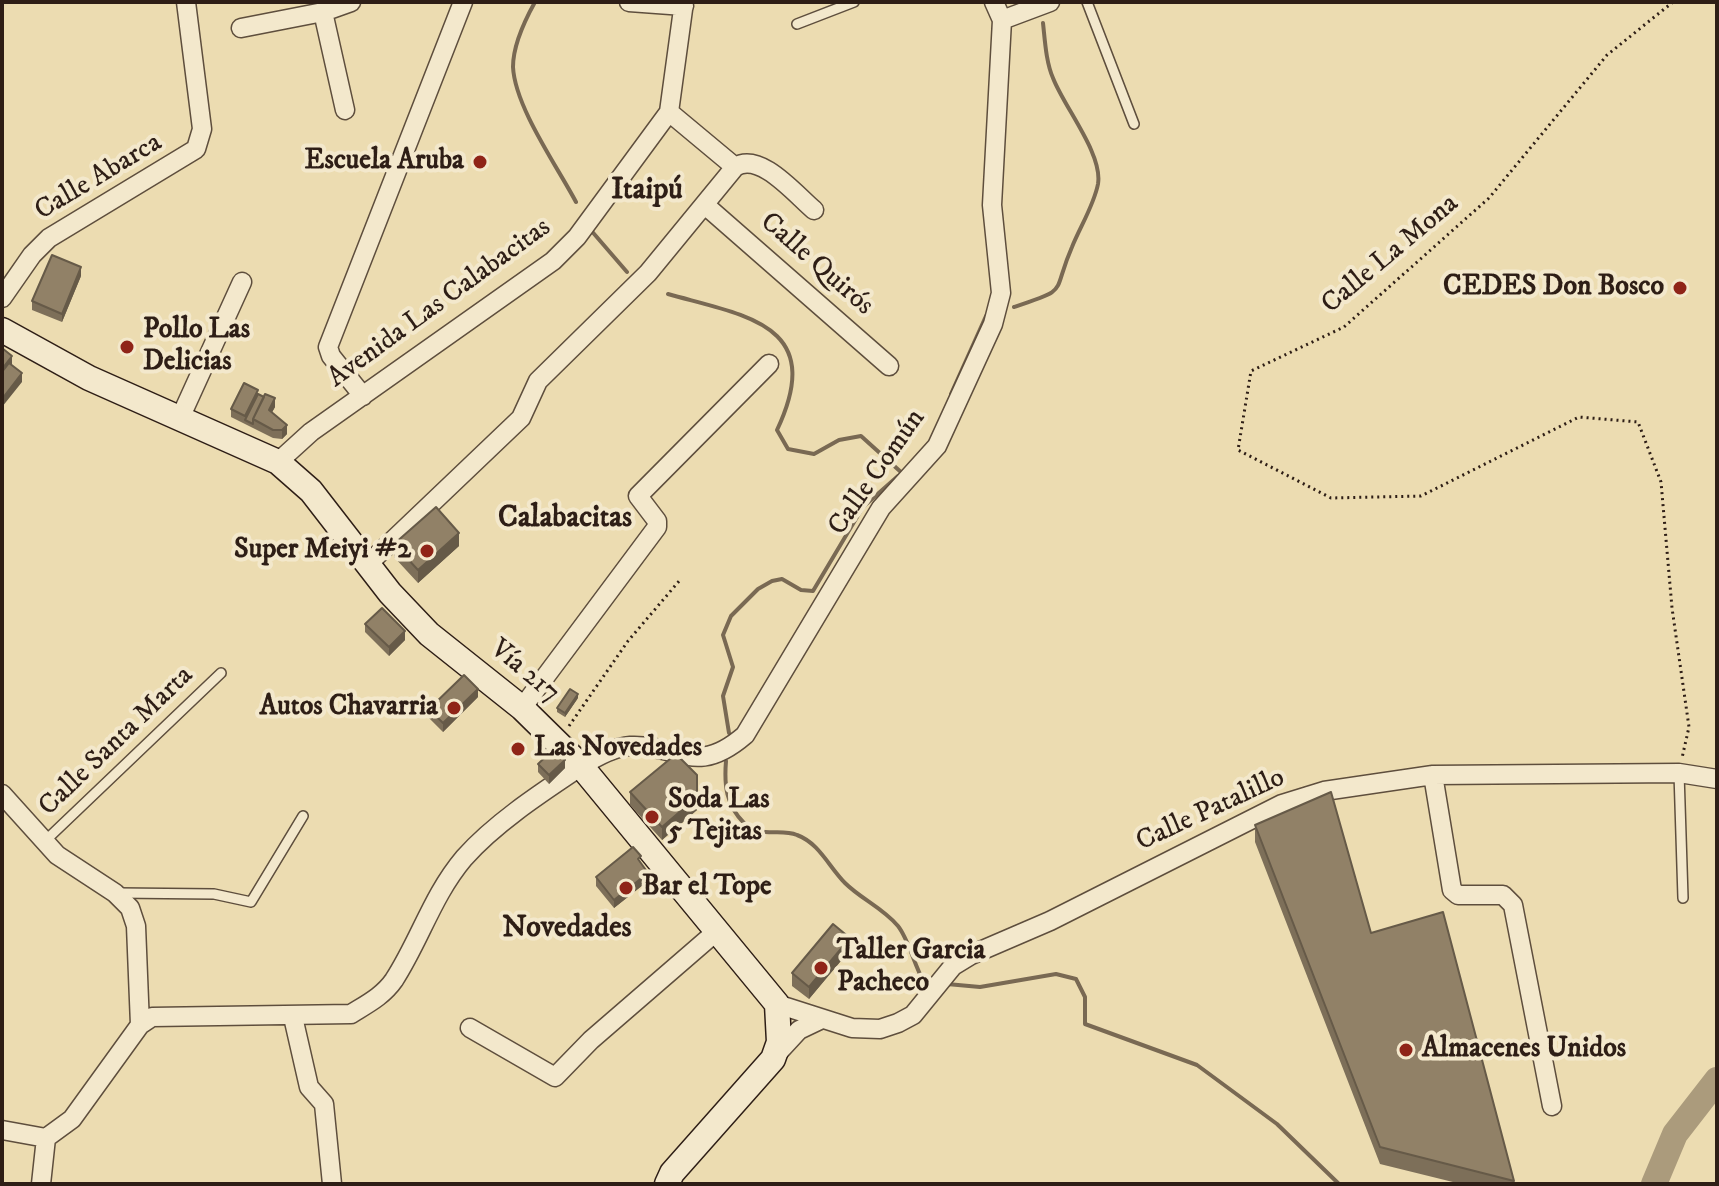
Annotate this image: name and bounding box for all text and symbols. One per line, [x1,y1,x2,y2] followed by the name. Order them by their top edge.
[30,127,168,229] street label: Calle Abarca
[305,145,464,179] place label: Escuela Aruba
[471,153,489,171] marker: Escuela Aruba
[611,174,683,210] district label: Itaipú
[1316,188,1466,322] street label: Calle La Mona
[752,206,880,324] street label: Calle Quirós
[322,212,558,396] street label: Avenida Las Calabacitas
[1443,271,1664,305] place label: CEDES Don Bosco
[1671,279,1689,297] marker: CEDES Don Bosco
[143,314,250,380] place label: Pollo Las Delicias
[118,338,136,356] marker: Pollo Las Delicias
[822,404,934,542] street label: Calle Común
[498,502,632,538] district label: Calabacitas
[234,534,411,568] place label: Super Meiyi #2
[418,542,436,560] marker: Super Meiyi #2
[482,633,566,711] street label: Vía 217
[33,660,201,824] street label: Calle Santa Marta
[259,691,438,725] place label: Autos Chavarria
[445,699,463,717] marker: Autos Chavarria
[534,732,702,766] place label: Las Novedades
[509,740,527,758] marker: Las Novedades
[1131,762,1291,860] street label: Calle Patalillo
[668,784,770,850] place label: Soda Las 5 Tejitas
[643,808,661,826] marker: Soda Las 5 Tejitas
[642,871,772,905] place label: Bar el Tope
[617,879,635,897] marker: Bar el Tope
[502,912,632,948] district label: Novedades
[837,935,985,1001] place label: Taller Garcia Pacheco
[812,959,830,977] marker: Taller Garcia Pacheco
[1422,1033,1626,1067] place label: Almacenes Unidos
[1397,1041,1415,1059] marker: Almacenes Unidos

